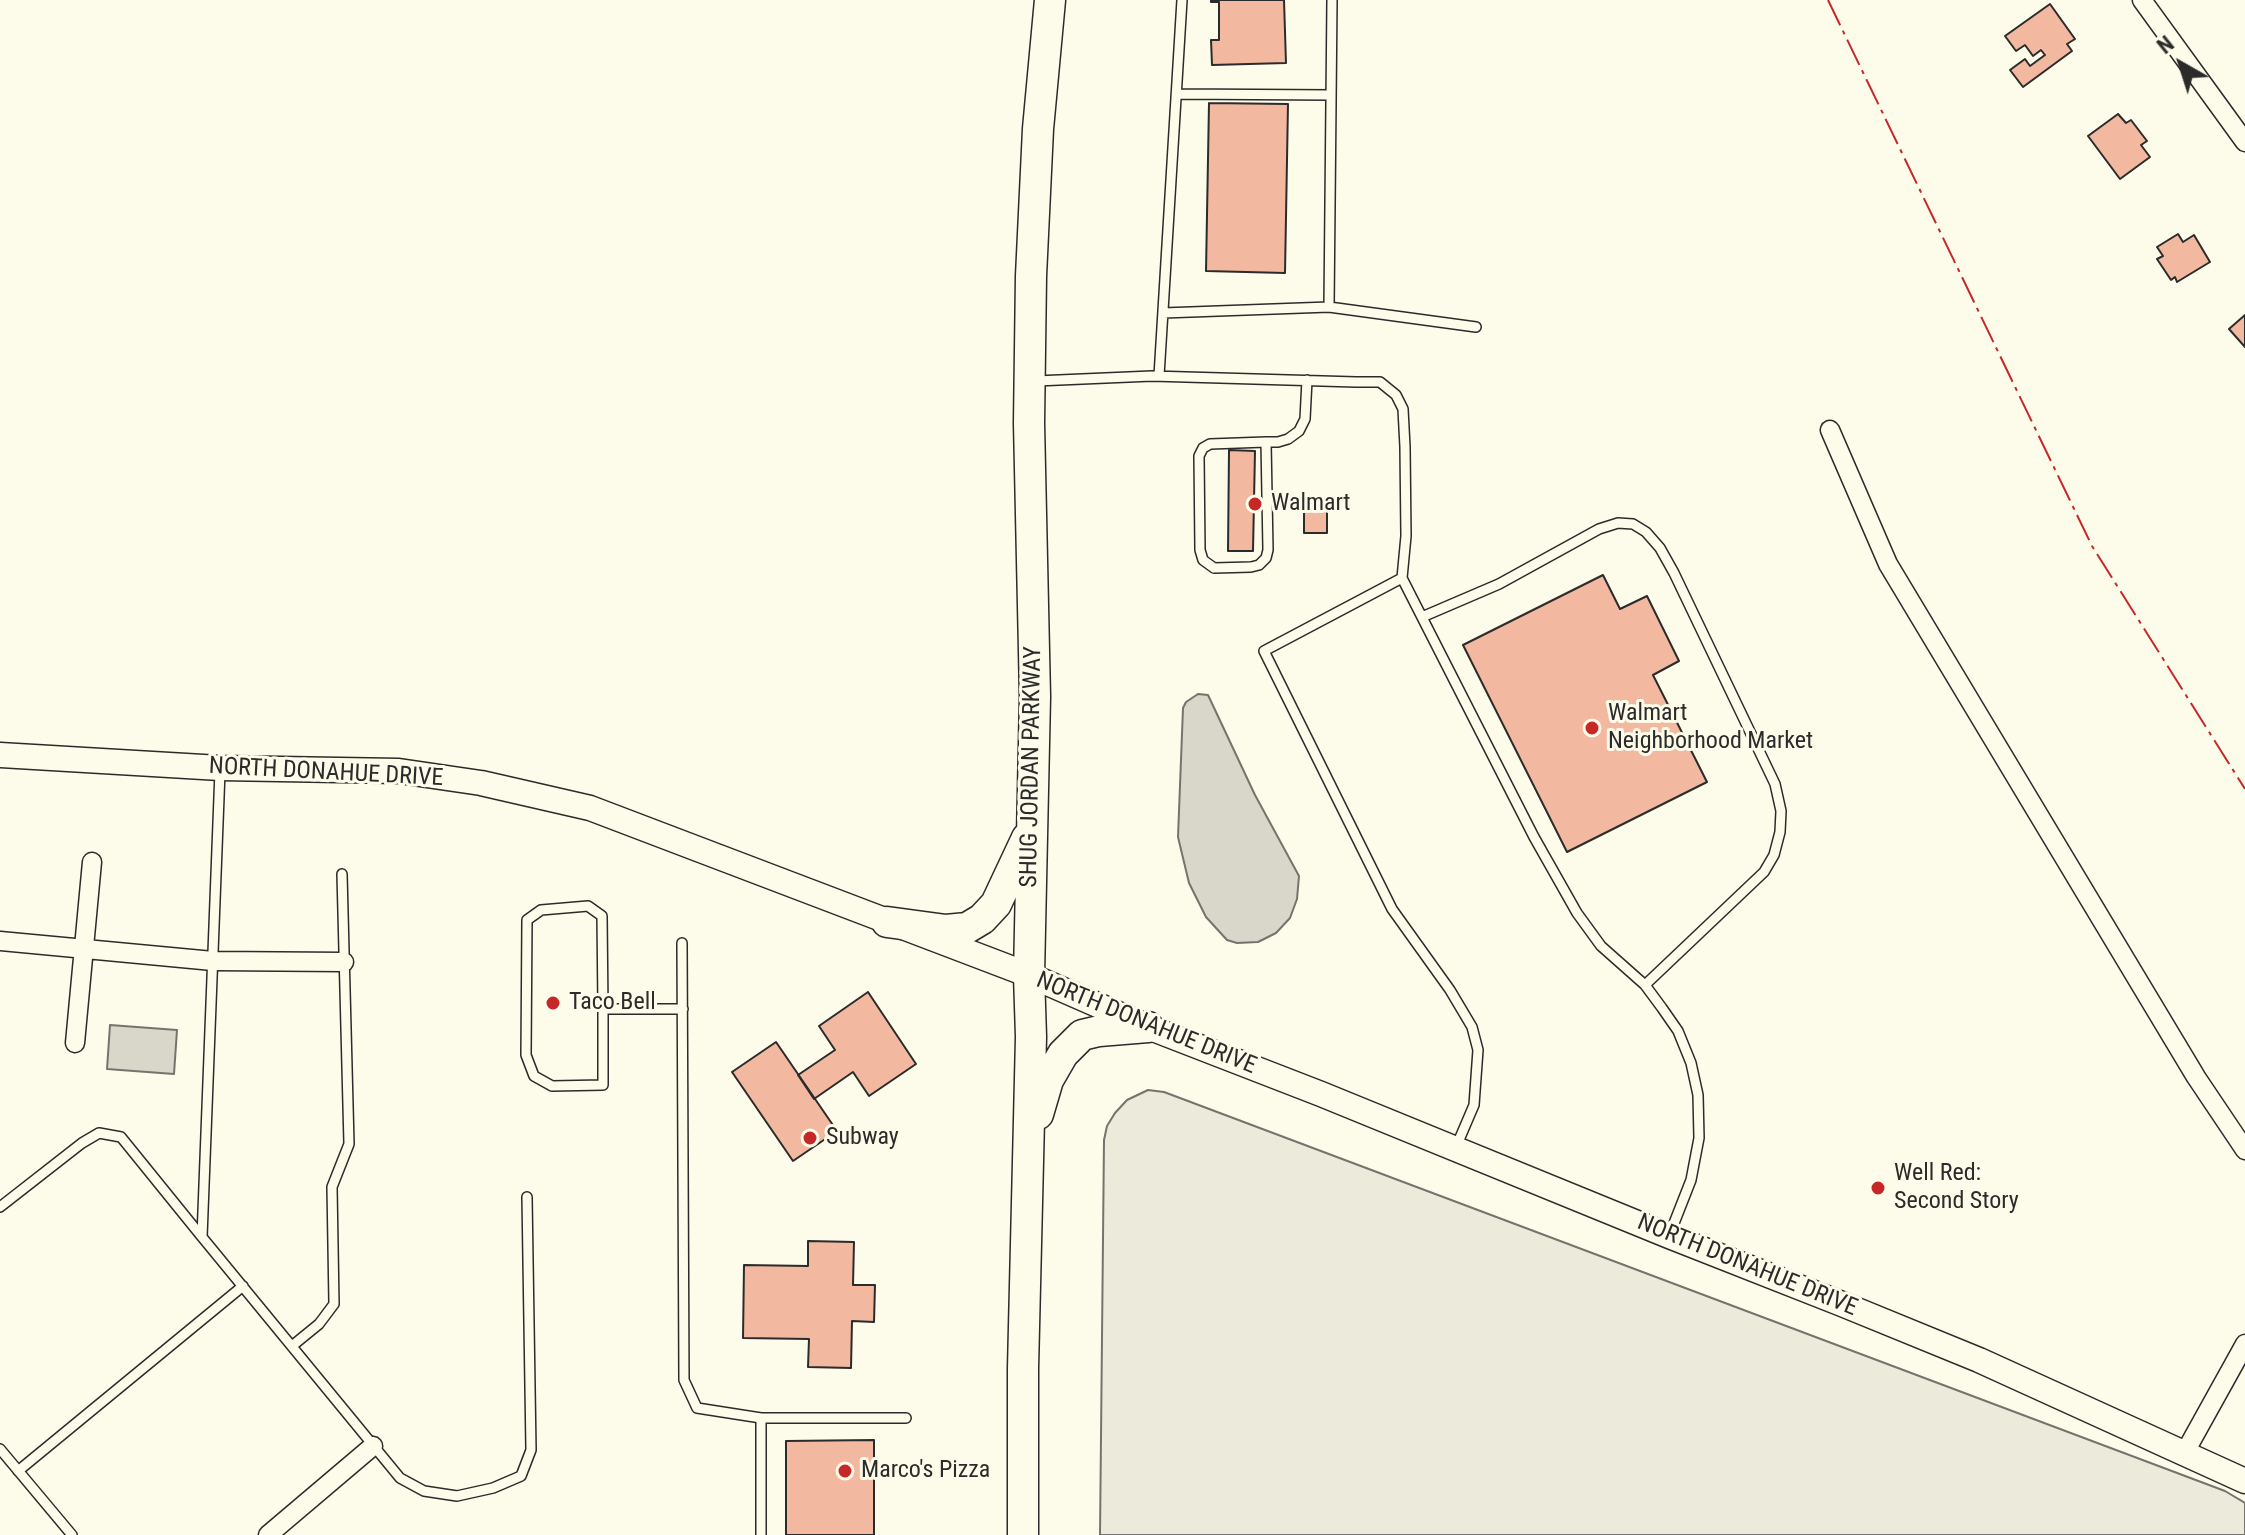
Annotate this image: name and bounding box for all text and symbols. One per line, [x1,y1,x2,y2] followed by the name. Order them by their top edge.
[2141,24,2221,104] north arrow
[2152,31,2179,59] text: N
[1271,490,1350,518] place label: Walmart
[1246,495,1264,513] marker: Walmart
[1015,646,1049,888] street label: SHUG JORDAN PARKWAY
[1608,700,1813,756] place label: Walmart Neighborhood Market
[1583,719,1601,737] marker: Walmart Neighborhood Market
[208,752,444,794] street label: NORTH DONAHUE DRIVE
[1032,967,1260,1081] street label: NORTH DONAHUE DRIVE
[569,989,656,1017] place label: Taco Bell
[544,994,562,1012] marker: Taco Bell
[826,1124,899,1152] place label: Subway
[801,1129,819,1147] marker: Subway
[1894,1160,2019,1216] place label: Well Red: Second Story
[1869,1179,1887,1197] marker: Well Red: Second Story
[1633,1209,1861,1323] street label: NORTH DONAHUE DRIVE
[861,1457,990,1485] place label: Marco's Pizza
[836,1462,854,1480] marker: Marco's Pizza

